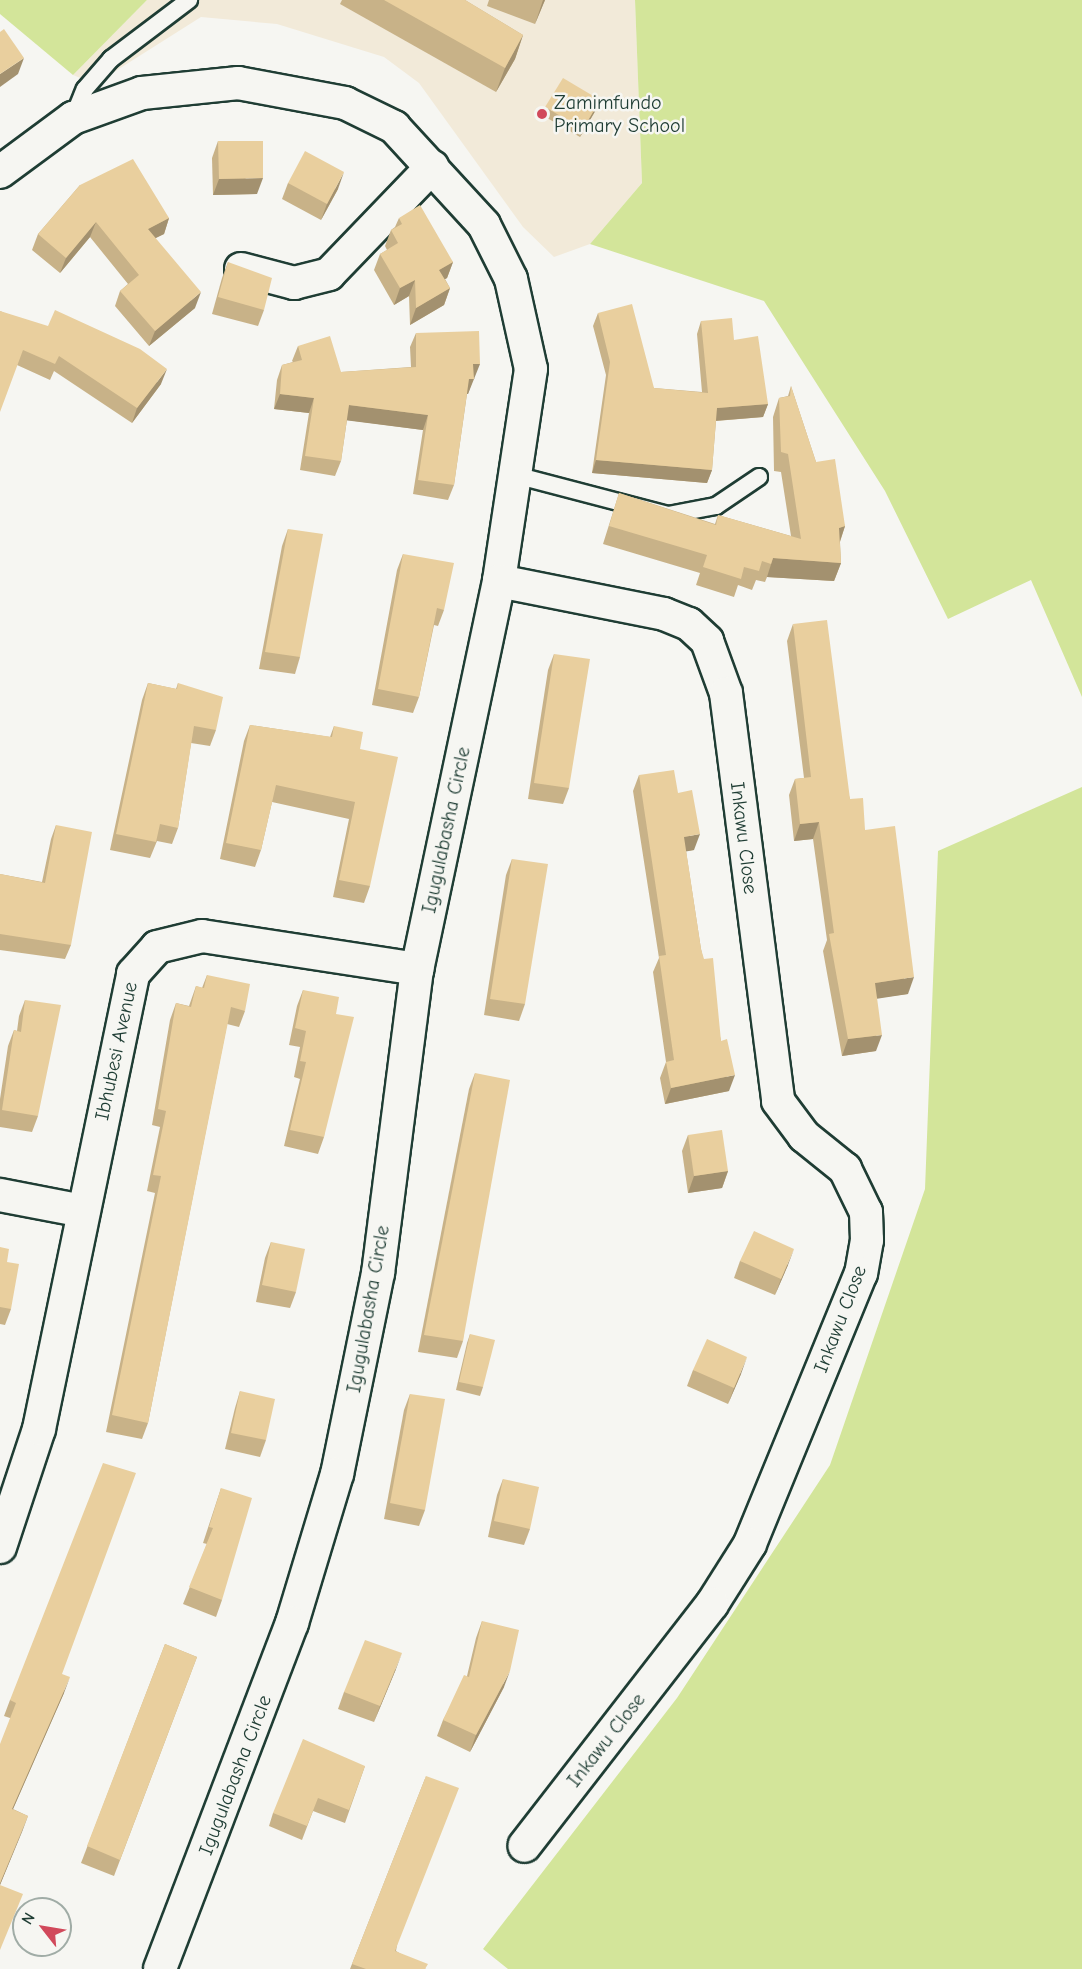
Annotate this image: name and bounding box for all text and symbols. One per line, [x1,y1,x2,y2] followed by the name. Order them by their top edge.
[554,90,685,137] place label: Zamimfundo Primary School
[535,107,549,121] marker: Zamimfundo Primary School
[417,745,475,915] street label: Igugulabasha Circle
[725,781,763,895] street label: Inkawu Close
[90,980,142,1122] street label: Ibhubesi Avenue
[341,1223,395,1395] street label: Igugulabasha Circle
[809,1262,871,1376] street label: Inkawu Close
[562,1688,650,1792] street label: Inkawu Close
[193,1692,277,1858] street label: Igugulabasha Circle
[12,1897,72,1957] north arrow
[18,1910,39,1928] text: N

